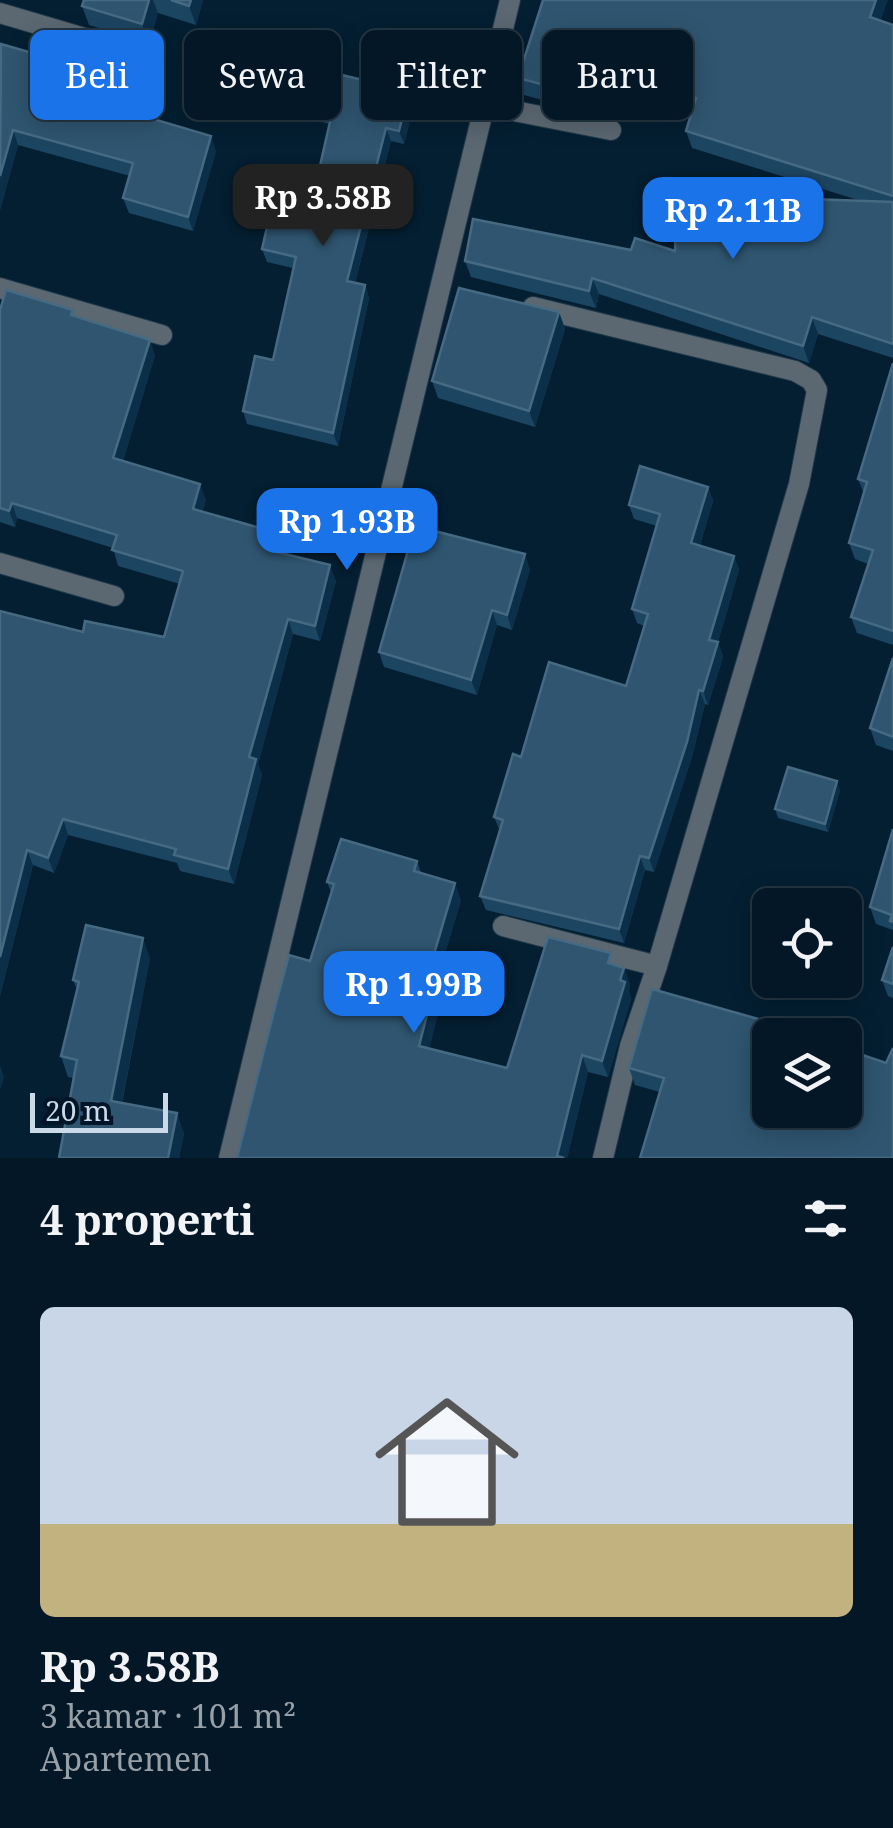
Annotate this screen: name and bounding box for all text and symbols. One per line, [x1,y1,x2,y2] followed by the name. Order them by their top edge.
[30,30,164,120] chip: Beli
[184,30,341,120] chip: Sewa
[361,30,522,120] chip: Filter
[542,30,693,120] chip: Baru
[220,164,426,249] pin: Rp 3.58B
[255,175,391,218] text: Rp 3.58B
[630,177,836,262] pin: Rp 2.11B
[665,188,801,231] text: Rp 2.11B
[244,488,450,573] pin: Rp 1.93B
[279,499,415,542] text: Rp 1.93B
[752,888,862,1128] map controls
[752,888,862,998] button: locate
[311,951,517,1036] pin: Rp 1.99B
[346,962,482,1005] text: Rp 1.99B
[752,1018,862,1128] button: layers
[30,1088,168,1132] scale bar
[45,1091,110,1129] text: 20 m
[40,1190,254,1247] text: 4 properti
[798,1191,853,1246] icon: filters
[357,1372,537,1552] icon: home
[40,1637,220,1694] text: Rp 3.58B
[40,1694,296,1737] text: 3 kamar · 101 m²
[40,1737,212,1780] text: Apartemen

